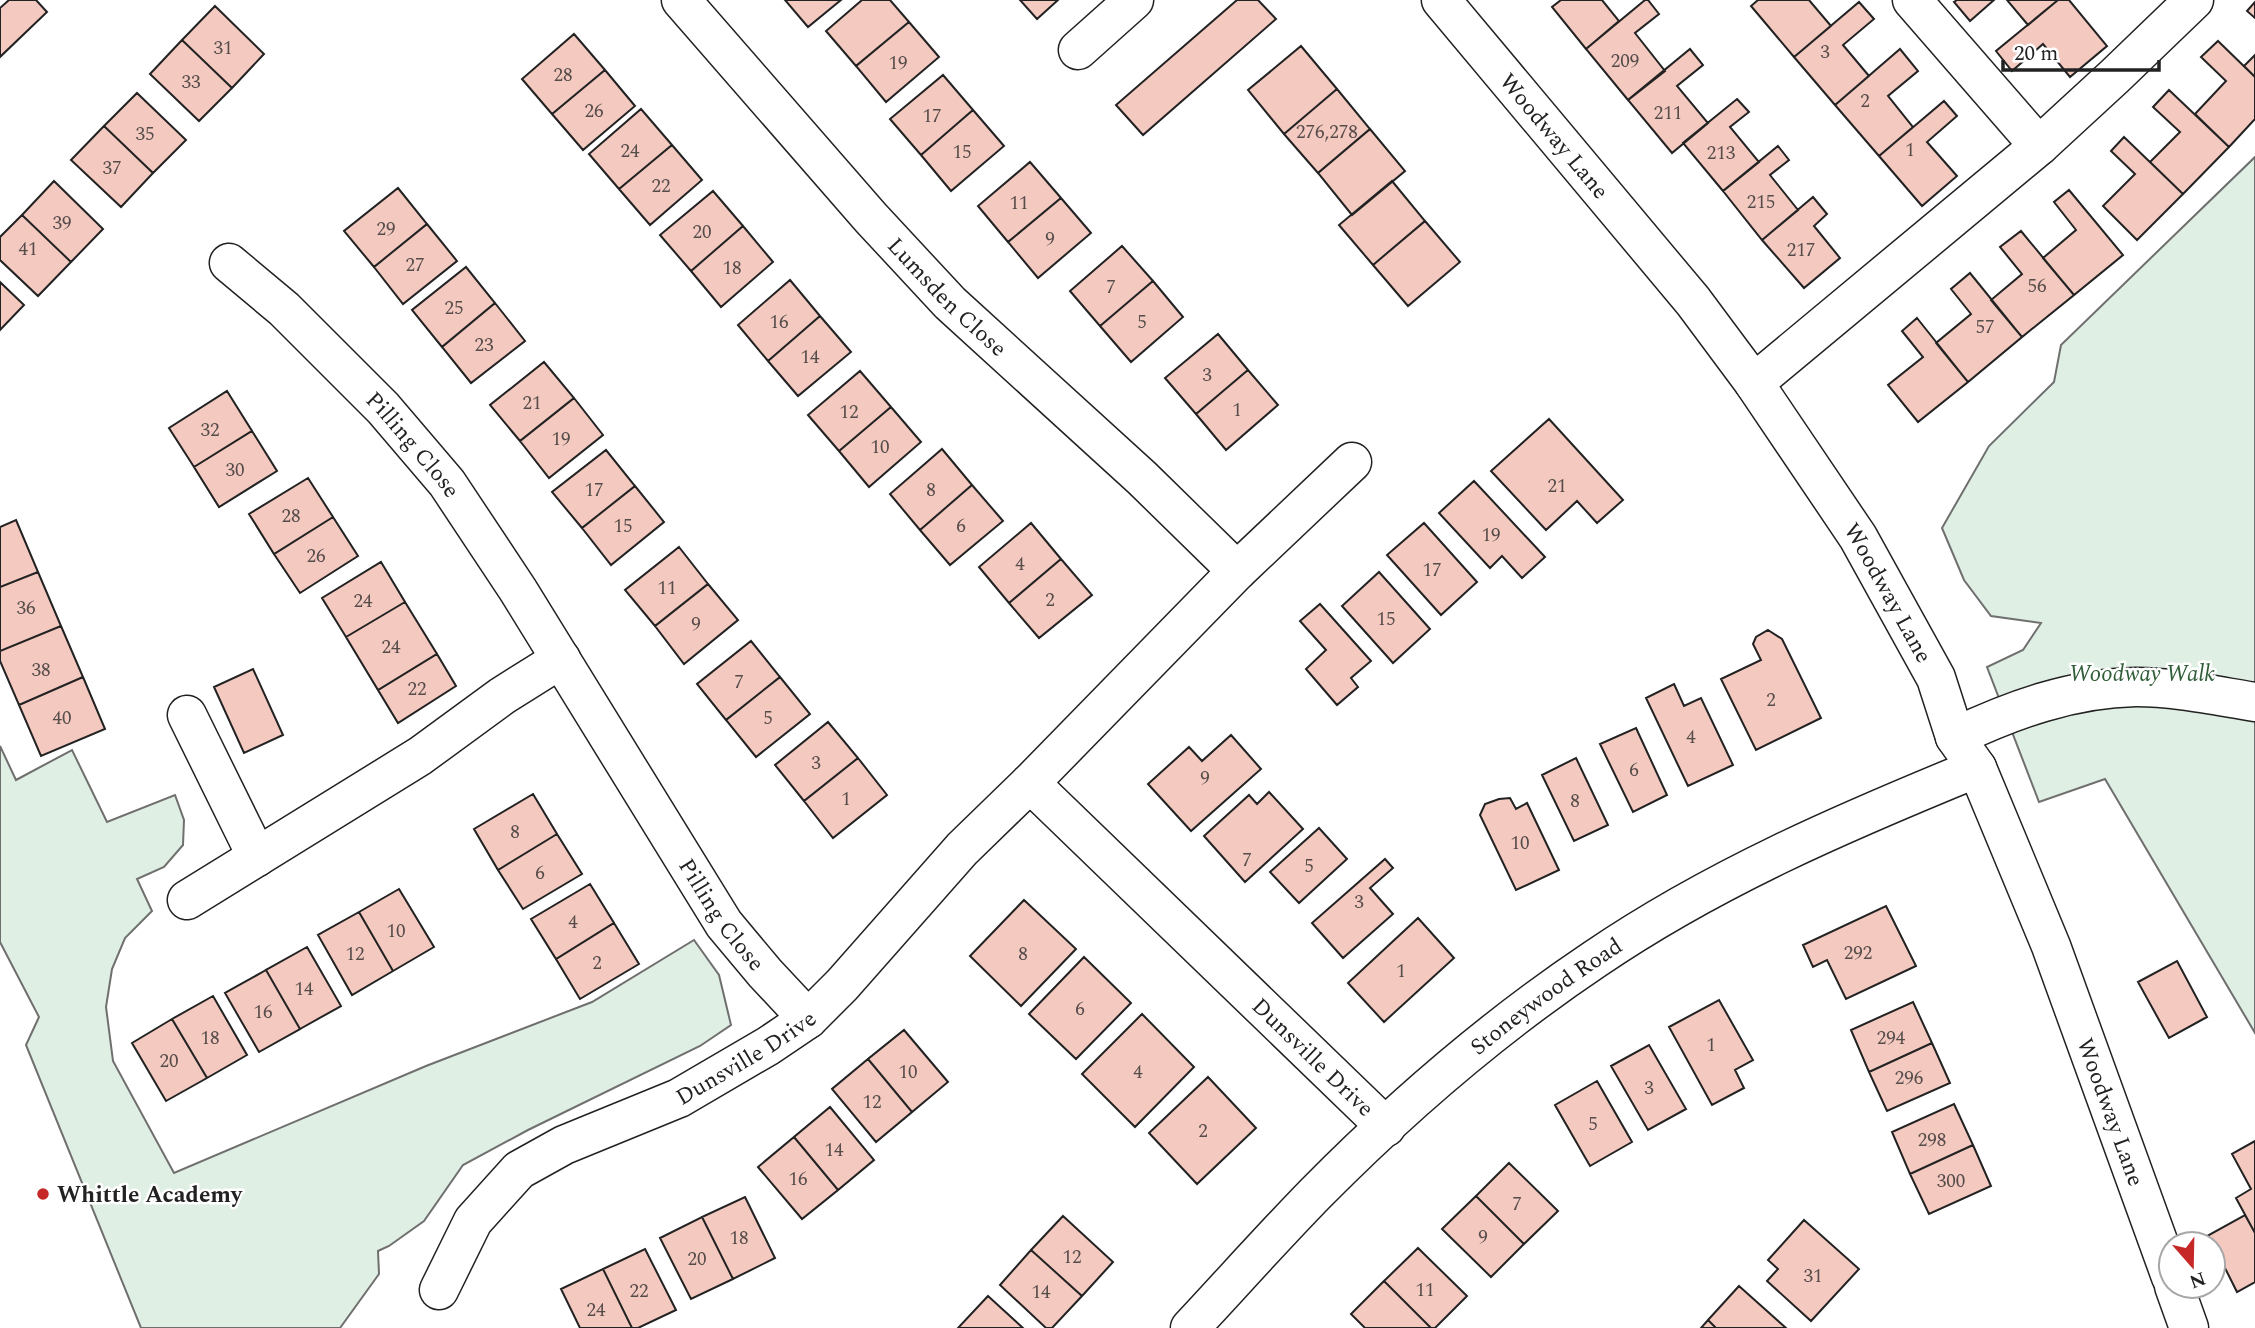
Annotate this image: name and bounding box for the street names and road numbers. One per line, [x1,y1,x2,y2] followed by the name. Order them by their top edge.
[1490,66,1617,208] street label: Woodway Lane
[878,230,1014,366] street label: Lumsden Close
[357,384,468,505] street label: Pilling Close
[1834,516,1940,670] street label: Woodway Lane
[669,852,773,979] street label: Pilling Close
[1463,929,1630,1064] street label: Stoneywood Road
[1243,990,1382,1126] street label: Dunsville Drive
[669,1004,826,1115] street label: Dunsville Drive
[2067,1033,2153,1192] street label: Woodway Lane

